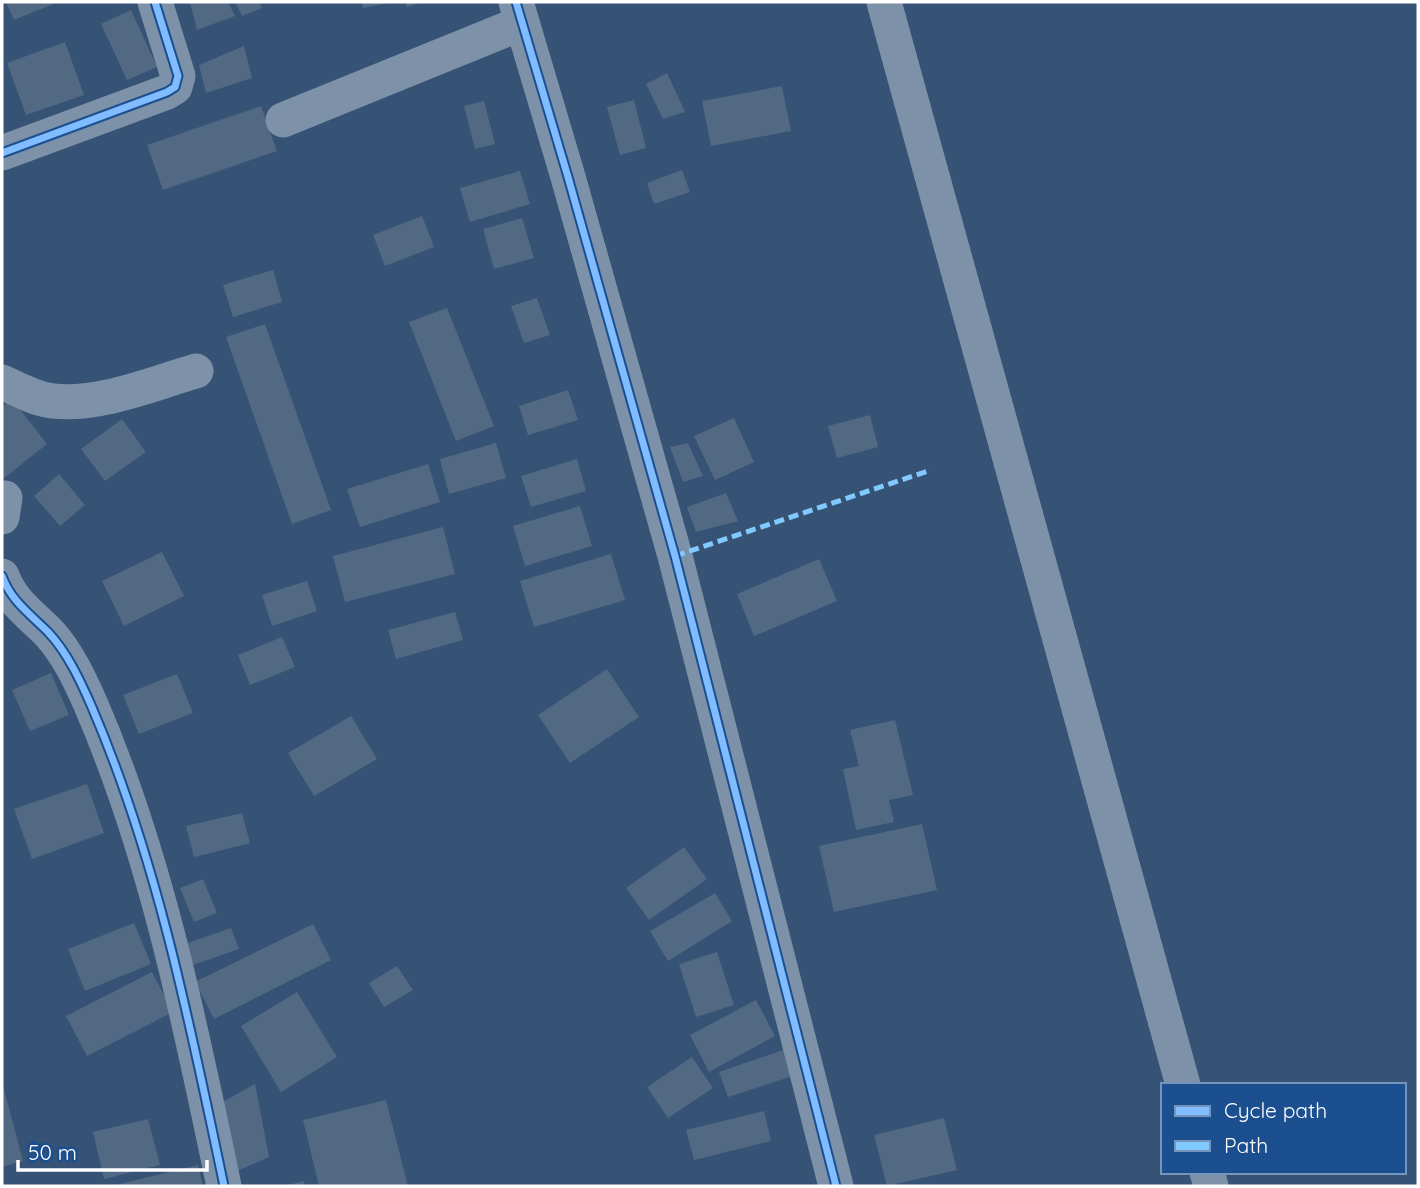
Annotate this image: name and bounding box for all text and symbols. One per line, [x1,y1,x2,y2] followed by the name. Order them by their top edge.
[1161,1083,1406,1174] legend
[1224,1097,1327,1123] text: Cycle path
[18,1128,206,1172] scale bar
[1224,1132,1268,1158] text: Path
[28,1139,77,1165] text: 50 m

